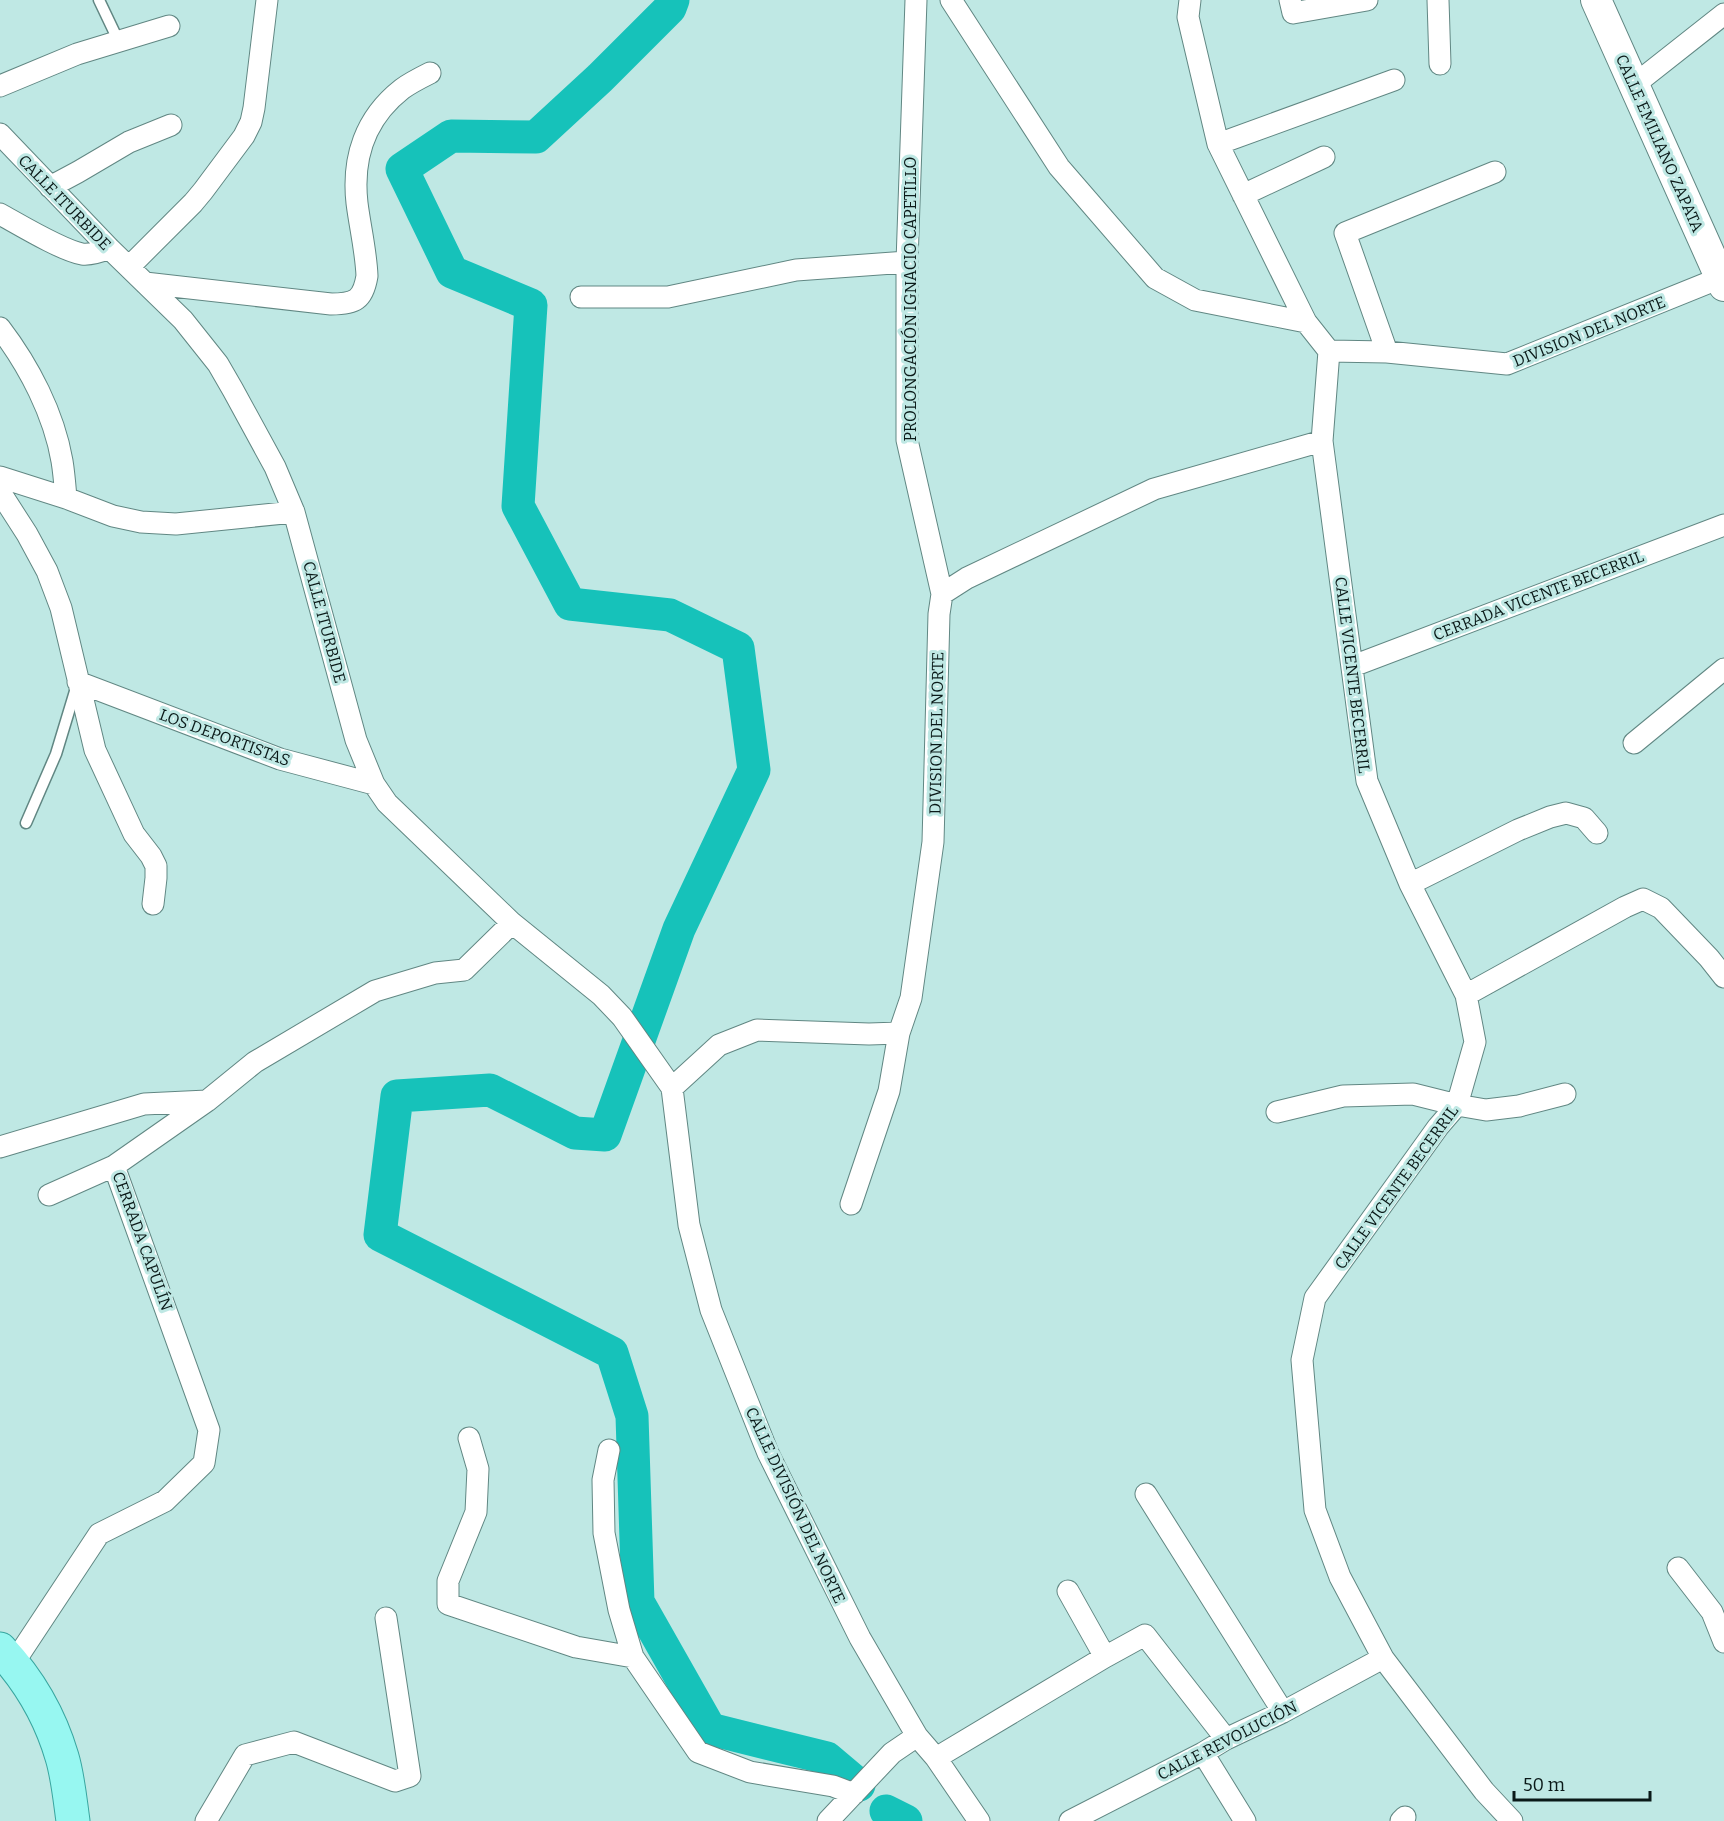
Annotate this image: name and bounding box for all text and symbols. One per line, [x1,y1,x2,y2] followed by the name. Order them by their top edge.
[1612,51,1708,236] street label: CALLE EMILIANO ZAPATA
[14,151,115,254] street label: CALLE ITURBIDE
[900,157,920,441] street label: PROLONGACIÓN IGNACIO CAPETILLO
[1510,292,1668,371] street label: DIVISION DEL NORTE
[1430,546,1646,644] street label: CERRADA VICENTE BECERRIL
[299,559,350,685] street label: CALLE ITURBIDE
[1331,576,1374,775] street label: CALLE VICENTE BECERRIL
[926,652,947,815] street label: DIVISION DEL NORTE
[157,705,293,770] street label: LOS DEPORTISTAS
[1331,1102,1462,1273] street label: CALLE VICENTE BECERRIL
[109,1169,178,1314] street label: CERRADA CAPULÍN
[742,1404,850,1606] street label: CALLE DIVISIÓN DEL NORTE
[1154,1696,1301,1784] street label: CALLE REVOLUCIÓN
[1514,1764,1650,1802] scale bar
[1523,1774,1565,1796] text: 50 m

